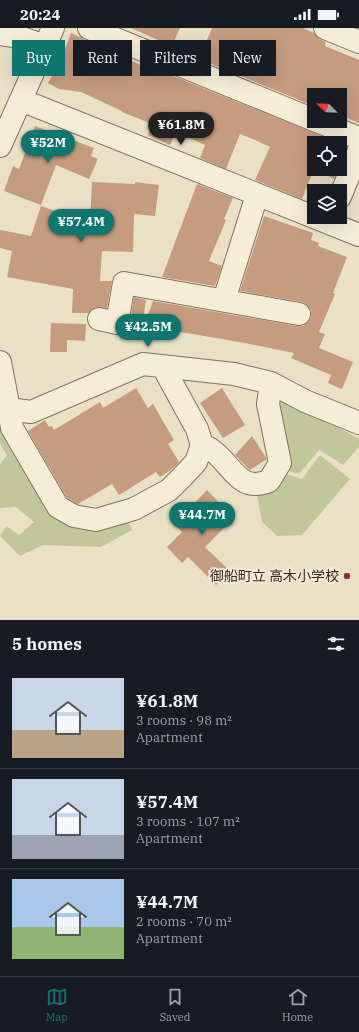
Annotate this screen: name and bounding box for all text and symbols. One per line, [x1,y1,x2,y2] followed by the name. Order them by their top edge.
[20,5,61,24] text: 20:24
[12,40,65,76] chip: Buy
[73,40,132,76] chip: Rent
[140,40,211,76] chip: Filters
[219,40,276,76] chip: New
[307,88,347,128] north arrow
[307,88,347,224] map controls
[148,112,214,146] pin: ¥61.8M
[157,116,205,133] text: ¥61.8M
[24,130,72,164] pin: ¥52M
[30,134,66,151] text: ¥52M
[307,136,347,176] button: locate
[307,184,347,224] button: layers
[48,209,114,243] pin: ¥57.4M
[57,213,105,230] text: ¥57.4M
[115,314,181,348] pin: ¥42.5M
[124,318,172,335] text: ¥42.5M
[169,502,235,536] pin: ¥44.7M
[178,506,226,523] text: ¥44.7M
[210,567,339,585] place label: 御船町立 高木小学校
[342,571,352,581] marker: 御船町立 高木小学校
[12,633,82,655] text: 5 homes
[325,633,347,655] icon: filters
[136,690,198,712] text: ¥61.8M
[44,694,92,742] icon: home
[136,712,232,729] text: 3 rooms · 98 m²
[136,729,203,746] text: Apartment
[136,791,198,813] text: ¥57.4M
[44,795,92,843] icon: home
[136,813,240,830] text: 3 rooms · 107 m²
[136,830,203,847] text: Apartment
[136,891,198,913] text: ¥44.7M
[44,895,92,943] icon: home
[136,913,232,930] text: 2 rooms · 70 m²
[136,930,203,947] text: Apartment
[46,986,68,1024] tab: Map
[160,986,190,1024] tab: Saved
[282,986,313,1024] tab: Home

